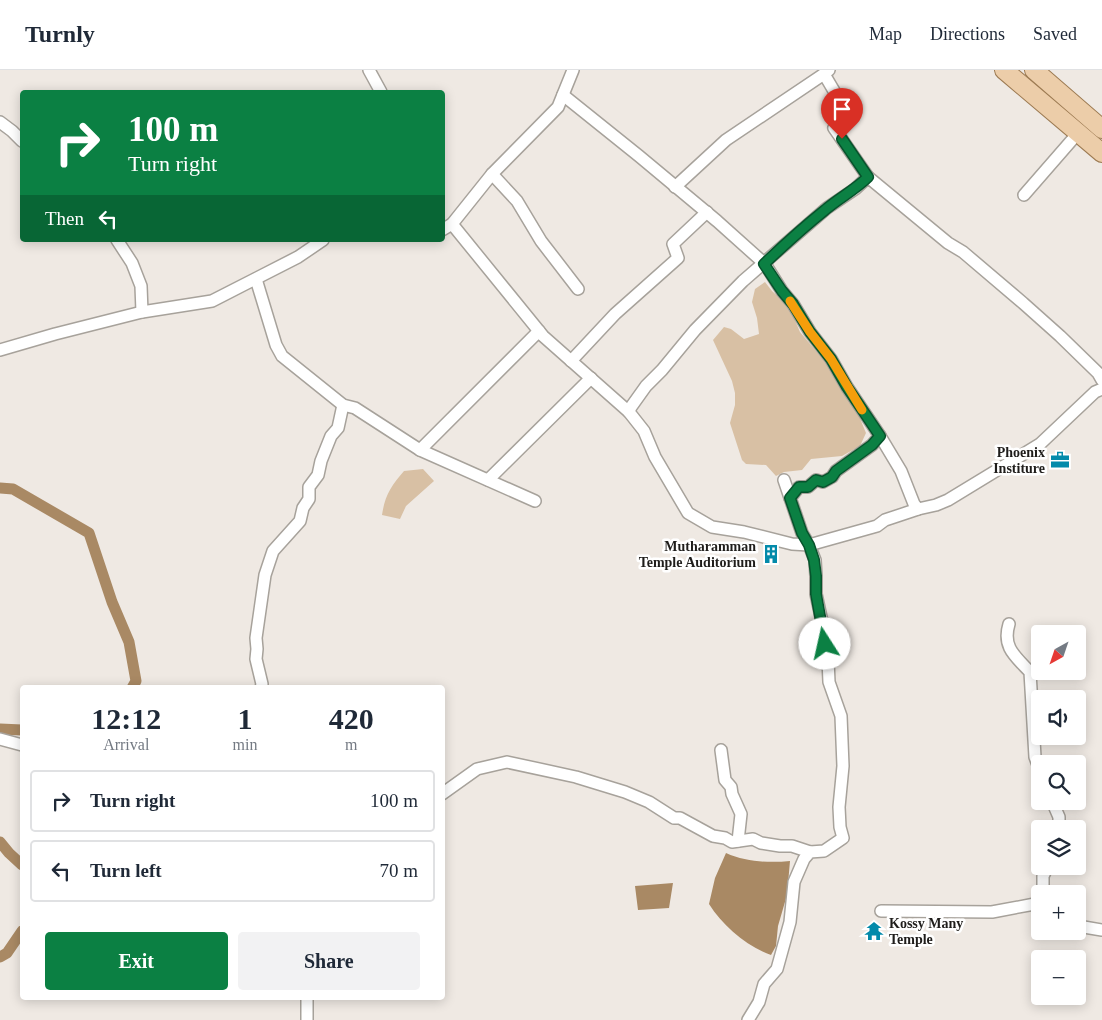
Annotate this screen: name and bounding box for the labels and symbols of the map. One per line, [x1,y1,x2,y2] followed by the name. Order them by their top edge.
[821,88,863,139] pin
[993,445,1045,476] place label: Phoenix Institure
[1049,449,1071,471] office icon: Phoenix Institure
[639,539,756,570] place label: Mutharamman Temple Auditorium
[760,543,782,565] building icon: Mutharamman Temple Auditorium
[798,617,850,669] position arrow
[1031,625,1086,680] north arrow
[889,916,963,947] place label: Kossy Many Temple
[863,920,885,942] temple icon: Kossy Many Temple

